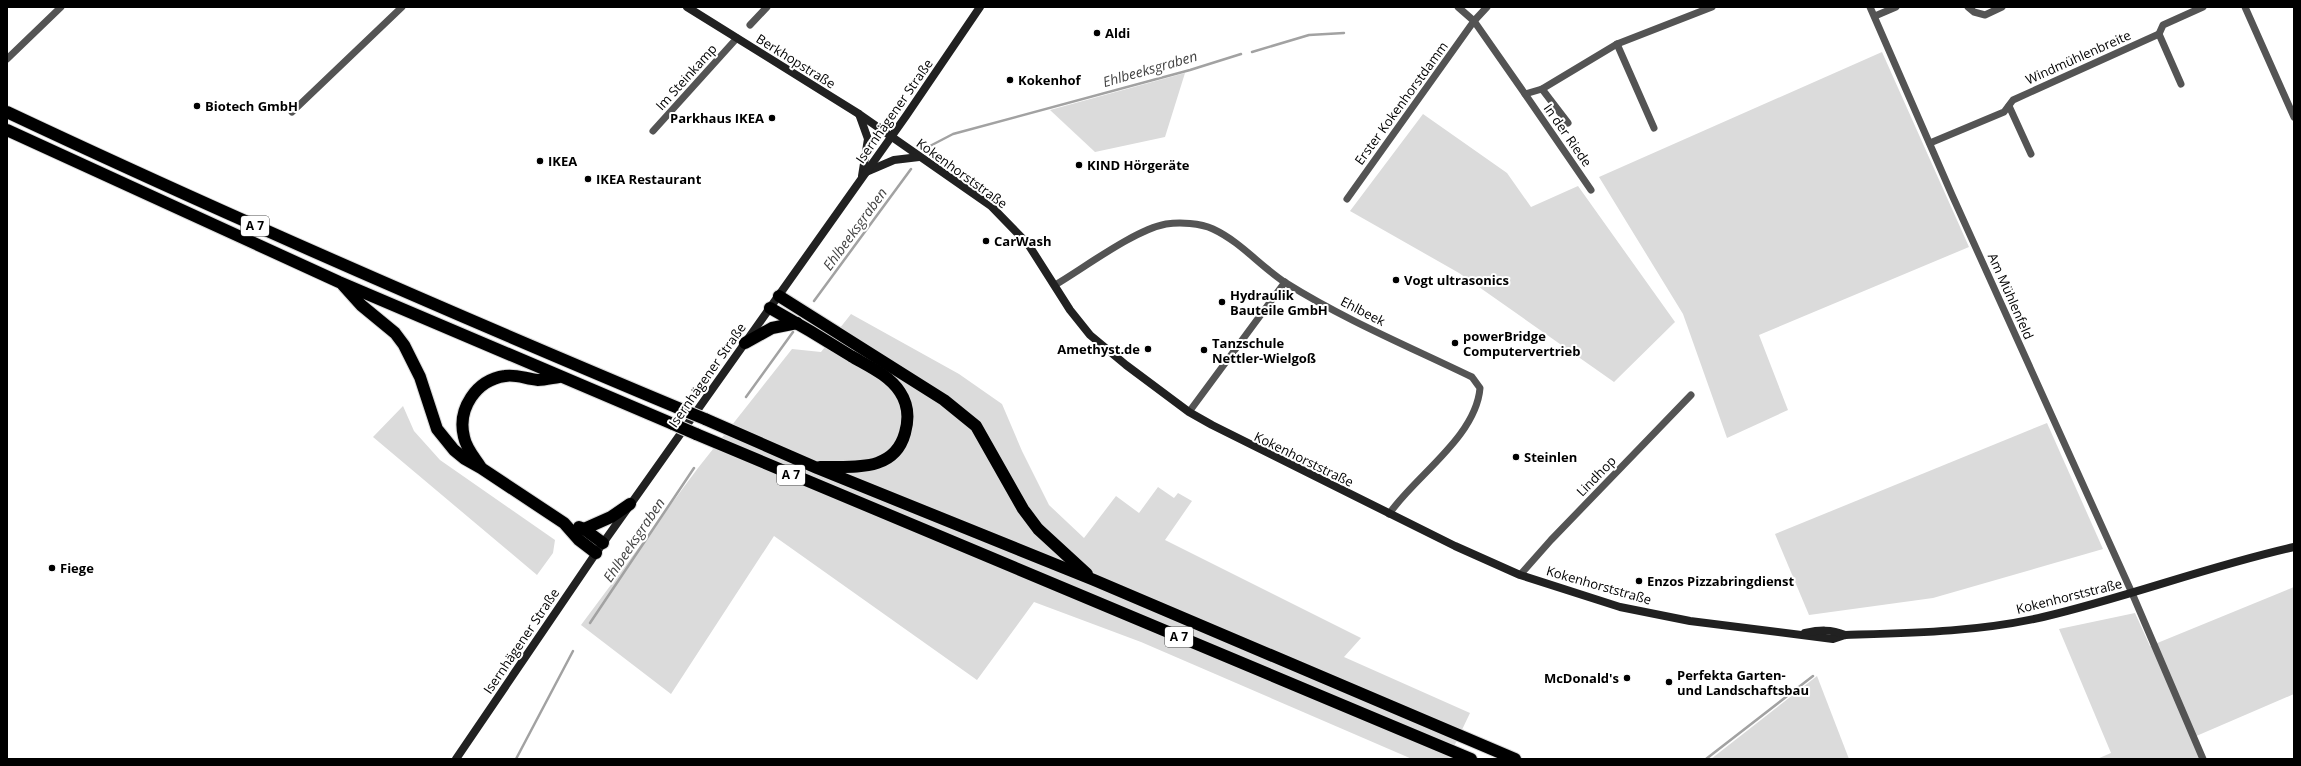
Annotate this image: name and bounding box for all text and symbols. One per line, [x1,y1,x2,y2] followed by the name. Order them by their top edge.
[1105,24,1130,42] place label: Aldi
[2022,26,2134,88] street label: Windmühlenbreite
[1092,28,1102,38] marker: Aldi
[753,29,839,93] street label: Berkhopstraße
[1350,38,1452,168] street label: Erster Kokenhorstdamm
[651,40,721,114] street label: Im Steinkamp
[1100,46,1199,91] water label: Ehlbeeksgraben
[851,55,937,167] street label: Isernhägener Straße
[1018,71,1082,89] place label: Kokenhof
[1005,75,1015,85] marker: Kokenhof
[205,97,298,115] place label: Biotech GmbH
[1540,100,1596,170] street label: In der Riede
[192,101,202,111] marker: Biotech GmbH
[670,109,764,127] place label: Parkhaus IKEA
[767,113,777,123] marker: Parkhaus IKEA
[913,134,1011,212] street label: Kokenhorststraße
[548,152,577,170] place label: IKEA
[535,156,545,166] marker: IKEA
[1087,156,1190,174] place label: KIND Hörgeräte
[1074,160,1084,170] marker: KIND Hörgeräte
[596,170,702,188] place label: IKEA Restaurant
[583,174,593,184] marker: IKEA Restaurant
[818,184,891,274] water label: Ehlbeeksgraben
[241,216,269,236] road number: A 7
[994,232,1051,250] place label: CarWash
[981,236,991,246] marker: CarWash
[1984,250,2038,342] street label: Am Mühlenfeld
[1404,271,1509,289] place label: Vogt ultrasonics
[1391,275,1401,285] marker: Vogt ultrasonics
[1230,286,1328,319] place label: Hydraulik Bauteile GmbH
[1338,292,1389,330] street label: Ehlbeek
[1217,297,1227,307] marker: Hydraulik Bauteile GmbH
[664,319,750,431] street label: Isernhägener Straße
[1463,327,1581,360] place label: powerBridge Computervertrieb
[1212,334,1316,367] place label: Tanzschule Nettler-Wielgoß
[1450,338,1460,348] marker: powerBridge Computervertrieb
[1057,340,1140,358] place label: Amethyst.de
[1143,344,1153,354] marker: Amethyst.de
[1199,345,1209,355] marker: Tanzschule Nettler-Wielgoß
[1251,427,1357,491] street label: Kokenhorststraße
[1524,448,1577,466] place label: Steinlen
[1511,452,1521,462] marker: Steinlen
[1572,452,1620,500] street label: Lindhop
[777,465,805,485] road number: A 7
[598,494,669,585] water label: Ehlbeeksgraben
[60,559,94,577] place label: Fiege
[1544,561,1654,609] street label: Kokenhorststraße
[47,563,57,573] marker: Fiege
[1647,572,1795,590] place label: Enzos Pizzabringdienst
[2014,574,2124,618] street label: Kokenhorststraße
[1634,576,1644,586] marker: Enzos Pizzabringdienst
[479,585,563,697] street label: Isernhägener Straße
[1165,627,1193,647] road number: A 7
[1677,666,1809,699] place label: Perfekta Garten- und Landschaftsbau
[1544,669,1619,687] place label: McDonald's
[1622,673,1632,683] marker: McDonald's
[1664,677,1674,687] marker: Perfekta Garten- und Landschaftsbau

